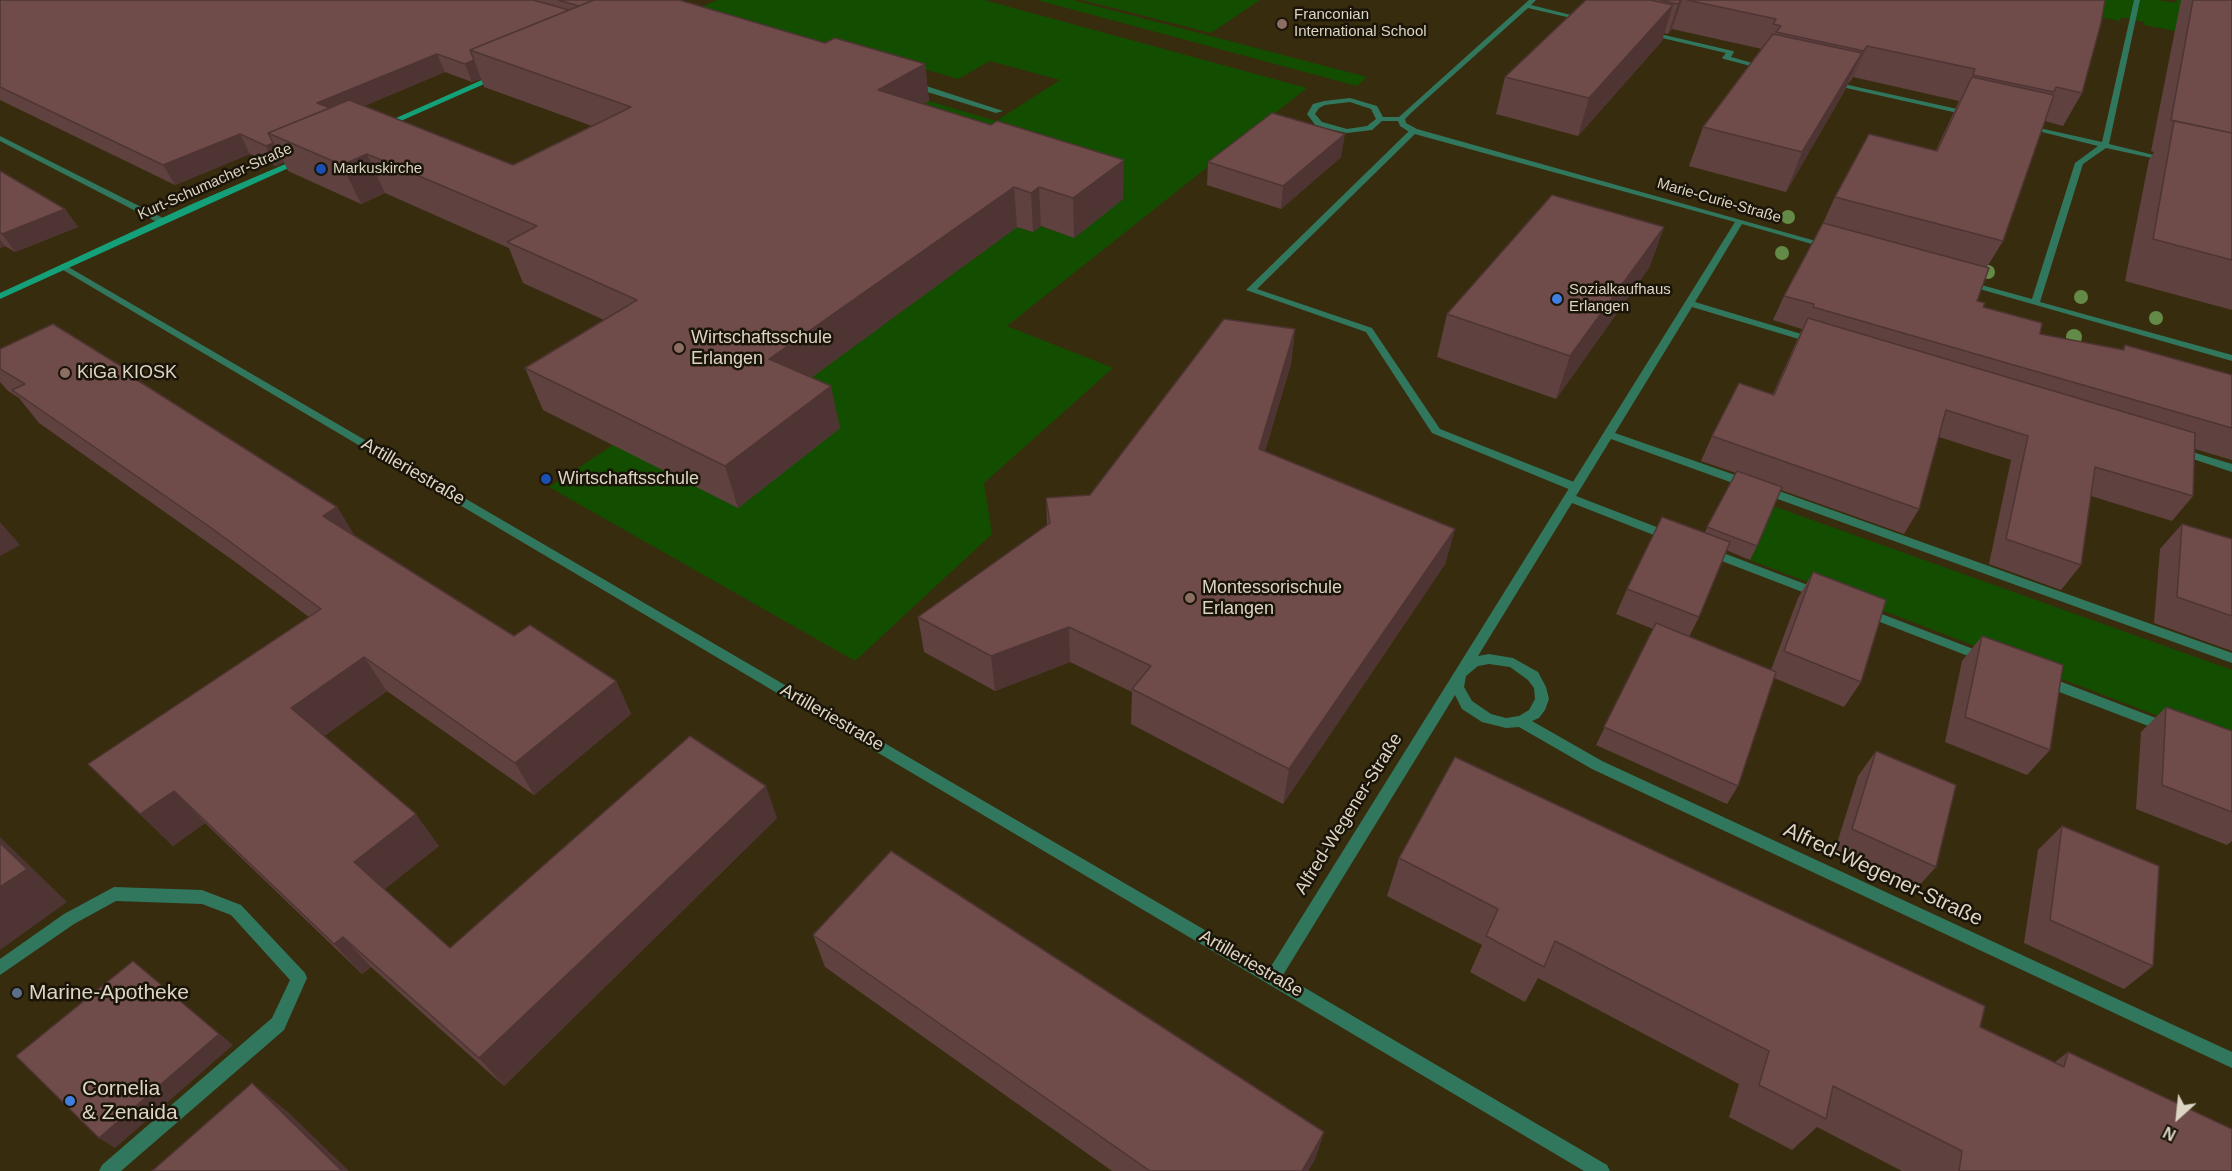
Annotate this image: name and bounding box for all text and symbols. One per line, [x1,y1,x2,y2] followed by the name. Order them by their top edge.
[1294,6,1427,41] place label: Franconian International School
[1275,17,1289,31] marker: Franconian International School
[135,140,295,224] street label: Kurt-Schumacher-Straße
[333,160,422,178] place label: Markuskirche
[314,162,328,176] marker: Markuskirche
[1655,175,1783,227] street label: Marie-Curie-Straße
[1569,281,1671,316] place label: Sozialkaufhaus Erlangen
[1550,292,1564,306] marker: Sozialkaufhaus Erlangen
[691,327,832,370] place label: Wirtschaftsschule Erlangen
[672,341,686,355] marker: Wirtschaftsschule Erlangen
[77,362,177,384] place label: KiGa KIOSK
[58,366,72,380] marker: KiGa KIOSK
[357,434,469,510] street label: Artilleriestraße
[558,468,699,490] place label: Wirtschaftsschule
[539,472,553,486] marker: Wirtschaftsschule
[1202,577,1342,620] place label: Montessorischule Erlangen
[1183,591,1197,605] marker: Montessorischule Erlangen
[776,680,888,756] street label: Artilleriestraße
[1291,730,1407,898] street label: Alfred-Wegener-Straße
[1779,818,1987,932] street label: Alfred-Wegener-Straße
[1195,926,1307,1002] street label: Artilleriestraße
[29,980,189,1006] place label: Marine-Apotheke
[10,986,24,1000] marker: Marine-Apotheke
[82,1076,178,1126] place label: Cornelia & Zenaida
[2148,1087,2208,1147] north arrow
[63,1094,77,1108] marker: Cornelia & Zenaida
[2161,1123,2179,1144] text: N

